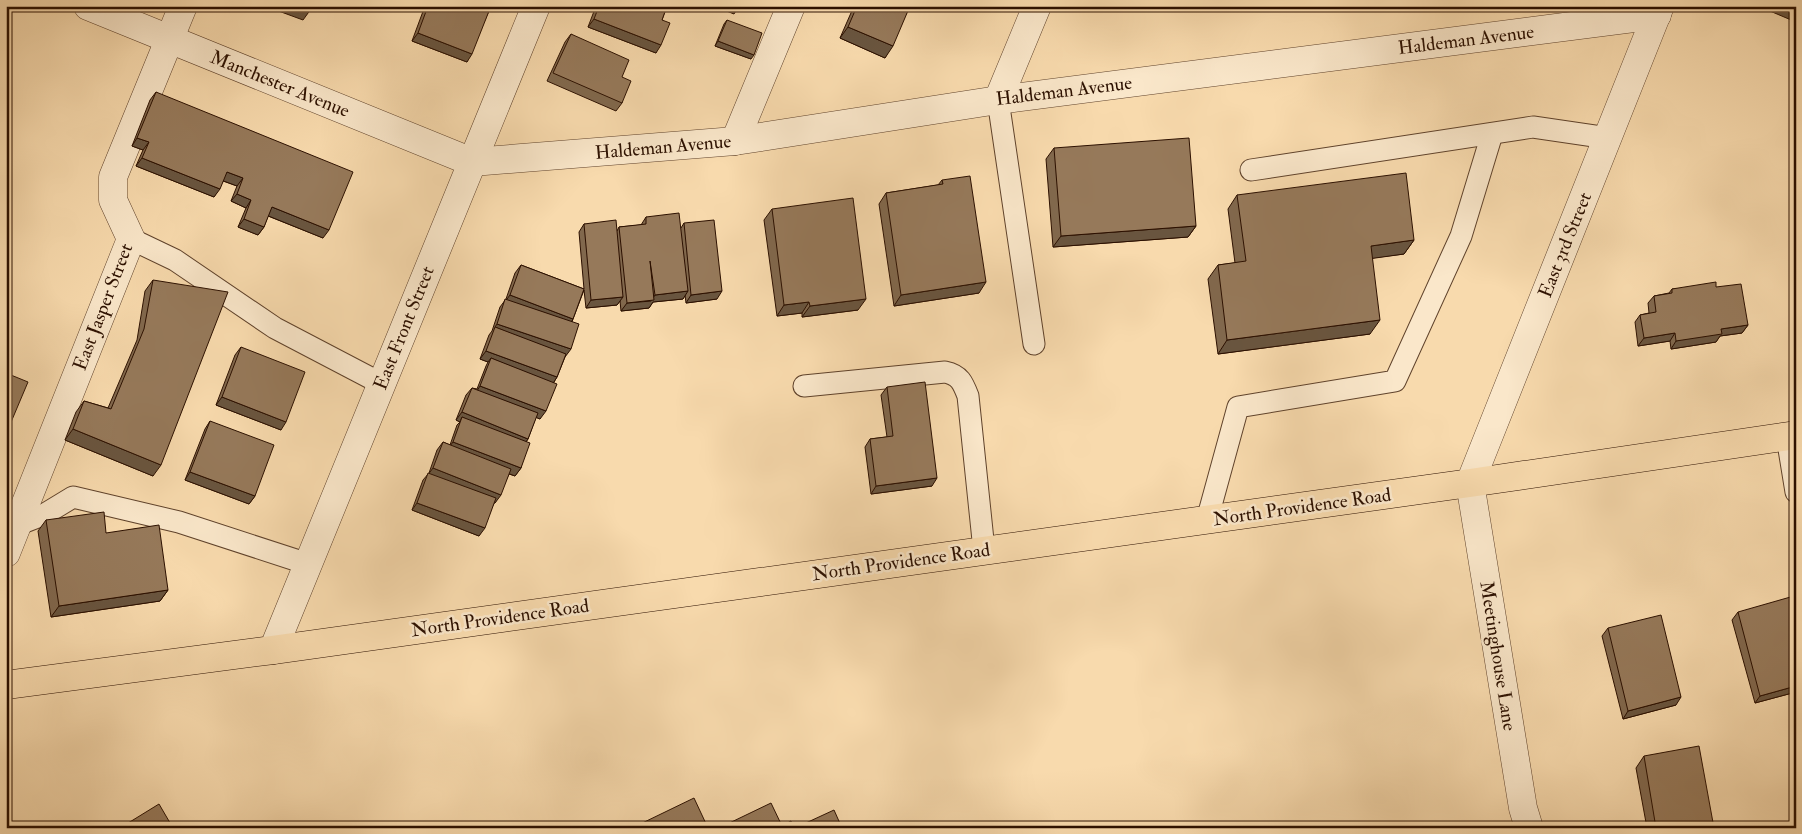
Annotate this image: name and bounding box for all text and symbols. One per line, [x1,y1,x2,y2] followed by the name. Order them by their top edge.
[1397,20,1535,60] street label: Haldeman Avenue
[207,45,353,123] street label: Manchester Avenue
[995,71,1133,111] street label: Haldeman Avenue
[594,129,732,165] street label: Haldeman Avenue
[1533,189,1597,301] street label: East 3rd Street
[68,240,139,374] street label: East Jasper Street
[368,263,440,393] street label: East Front Street
[1212,483,1393,531] street label: North Providence Road
[811,538,992,586] street label: North Providence Road
[1474,580,1522,733] street label: Meetinghouse Lane
[410,594,591,642] street label: North Providence Road

